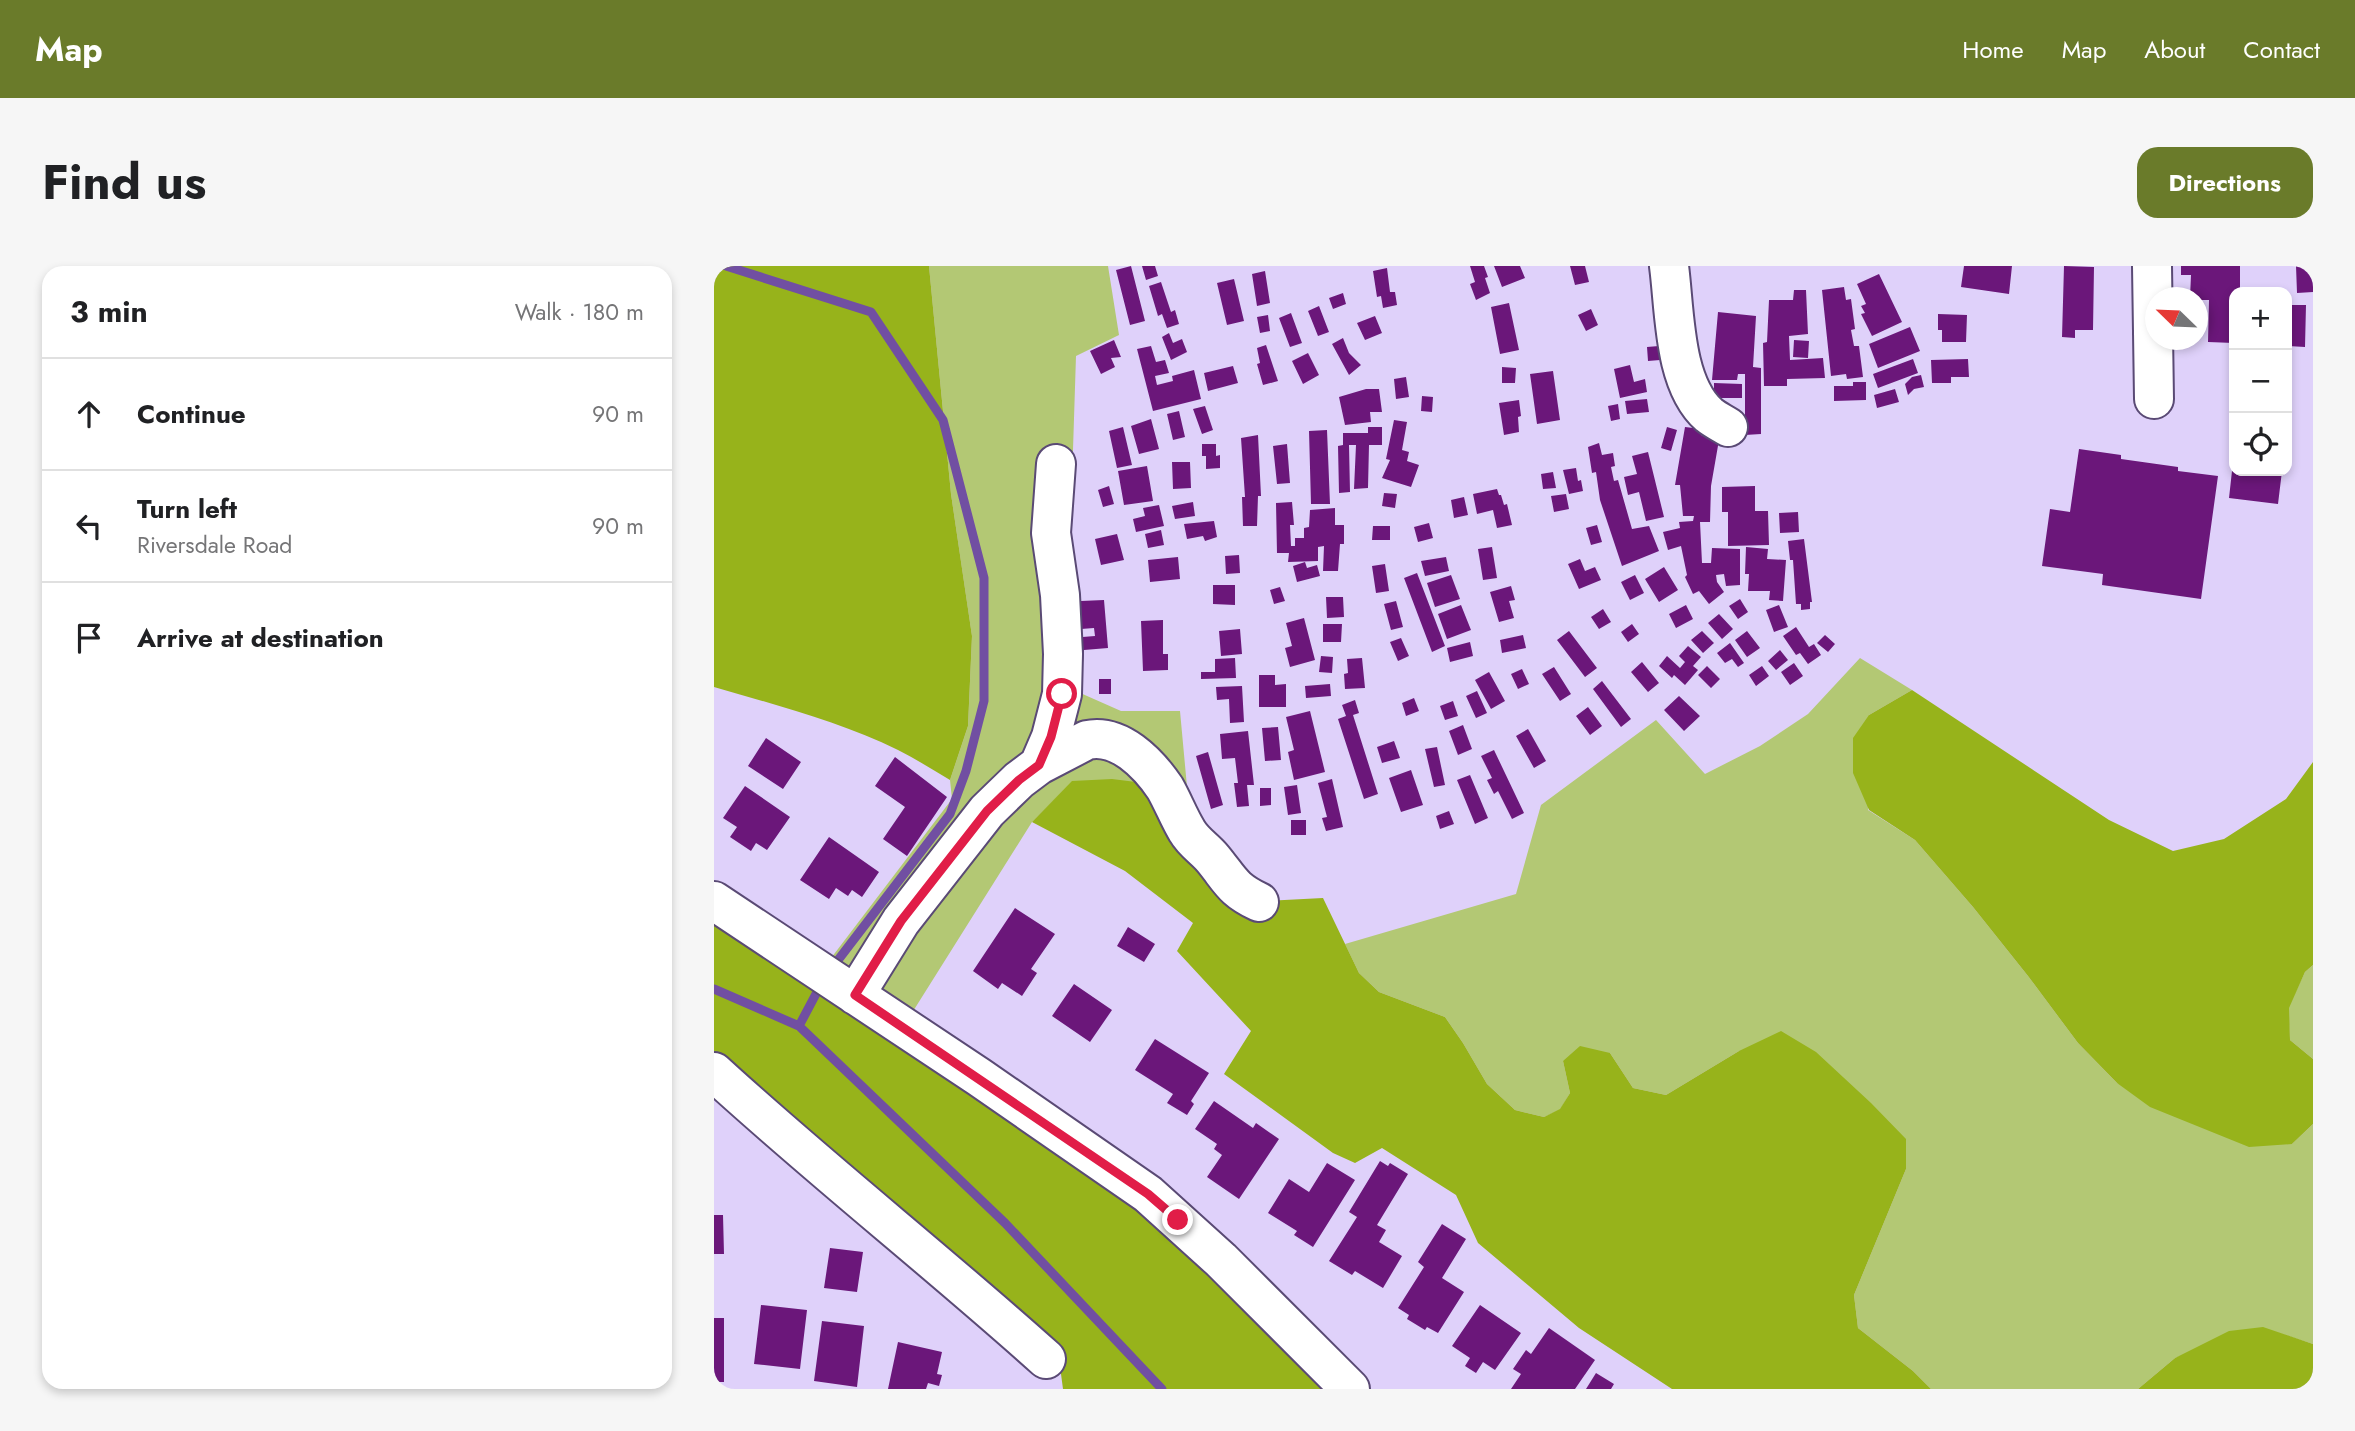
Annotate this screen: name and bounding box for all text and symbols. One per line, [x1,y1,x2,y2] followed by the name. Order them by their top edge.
[35,26,103,73] text: Map
[1962,32,2024,67] text: Home
[2062,32,2106,67] text: Map
[2144,32,2205,67] text: About
[2243,32,2320,67] text: Contact
[42,147,206,217] text: Find us
[2137,147,2313,218] button: Directions
[2145,287,2208,350] north arrow
[2229,287,2292,476] map controls
[2229,287,2292,350] button: +
[70,290,148,333] text: 3 min
[515,295,644,329] text: Walk · 180 m
[2229,350,2292,413] button: −
[70,395,108,433] icon: ahead
[137,395,246,433] text: Continue
[592,397,644,431] text: 90 m
[2229,413,2292,476] button: locate
[137,490,237,528] text: Turn left
[70,507,108,545] icon: left
[592,509,644,543] text: 90 m
[137,528,292,562] text: Riversdale Road
[70,619,108,657] icon: arrive
[137,619,384,657] text: Arrive at destination
[1046,678,1077,709] route start
[1162,1204,1193,1235] route end

